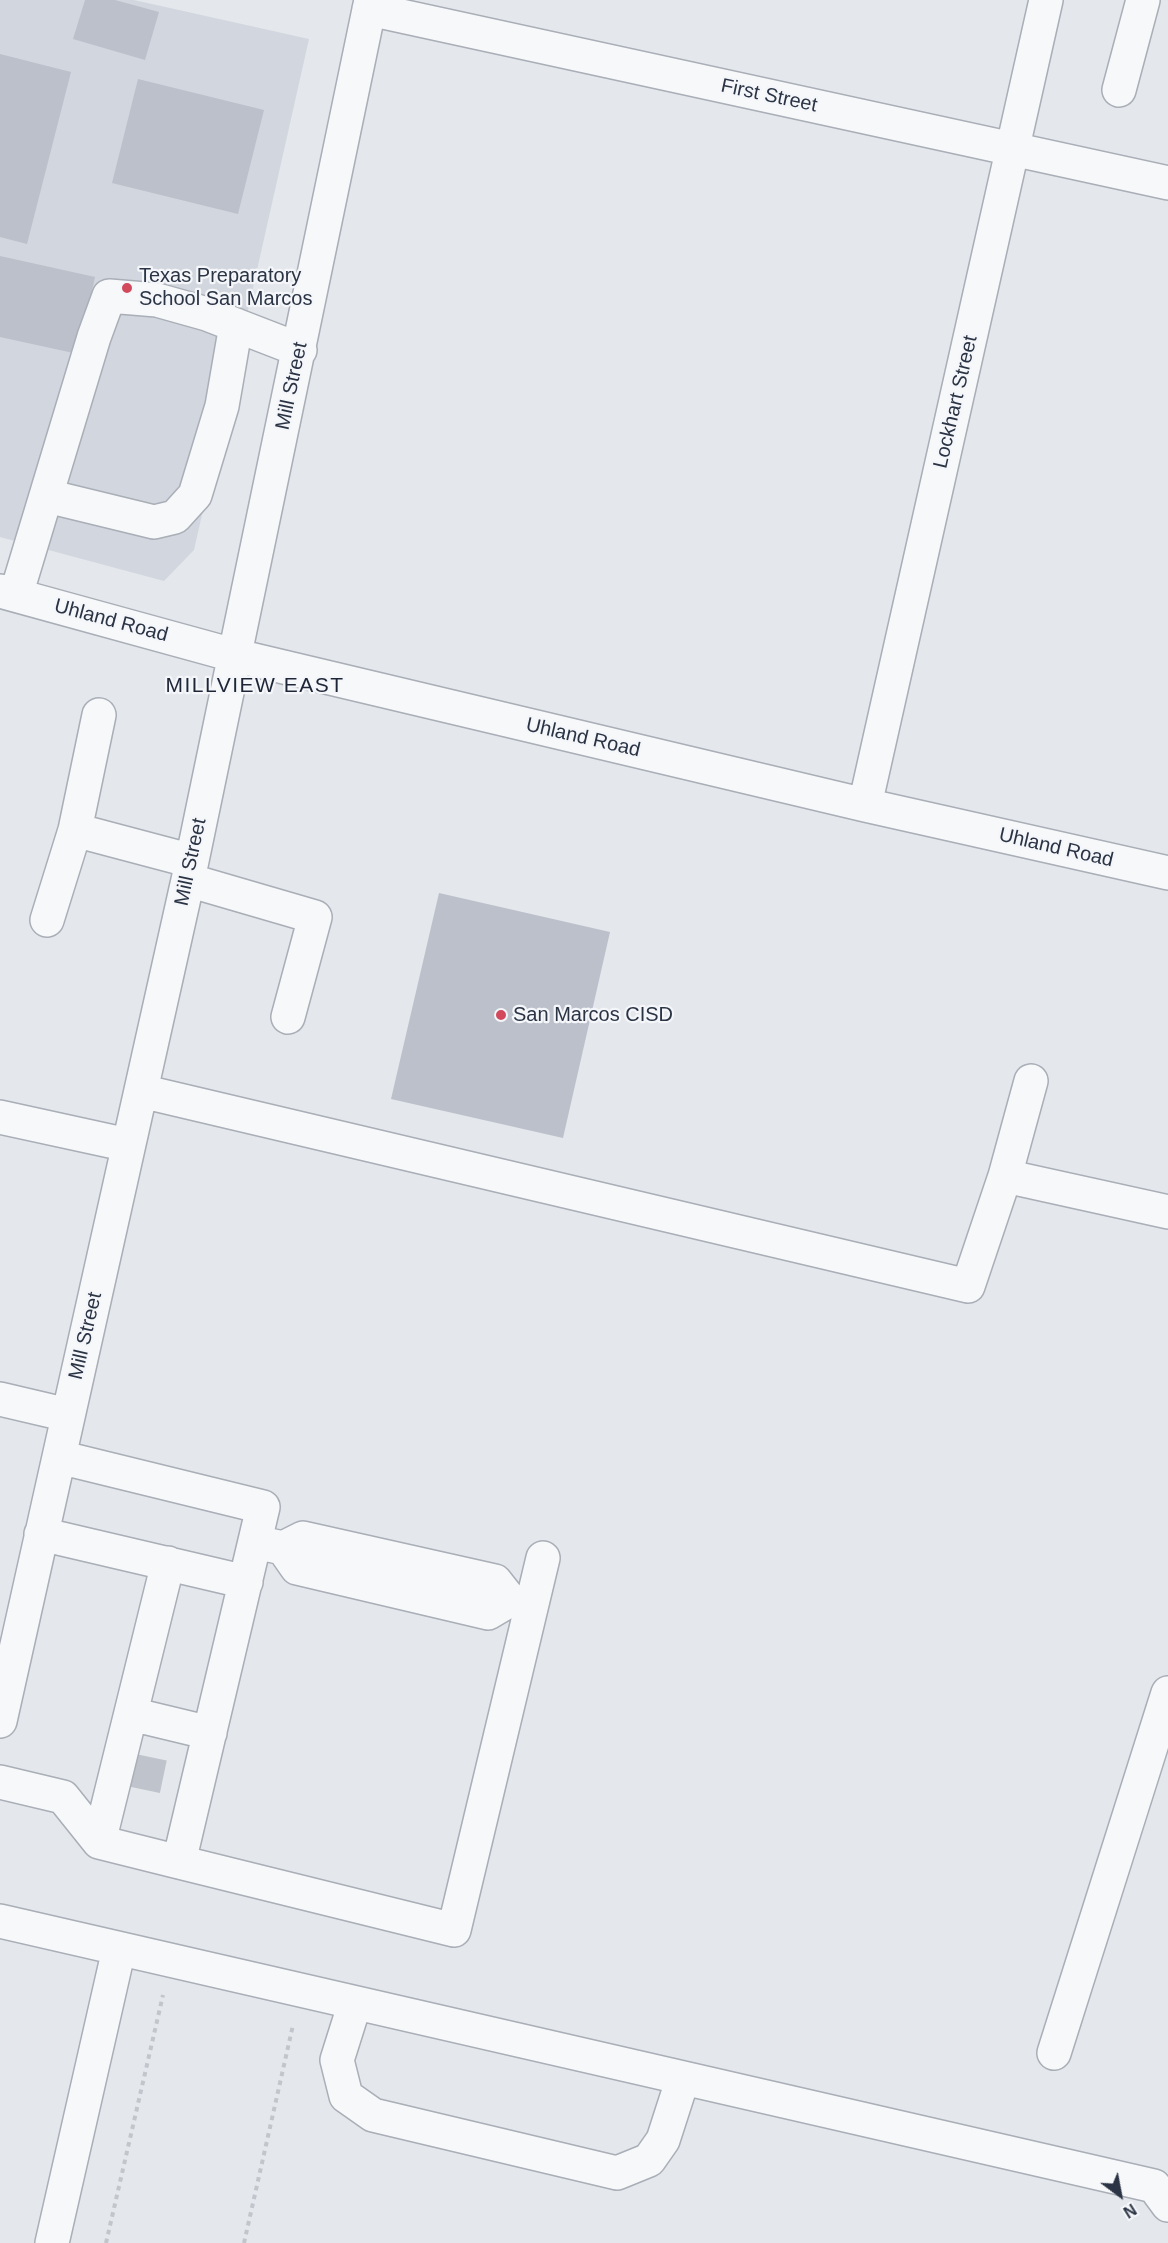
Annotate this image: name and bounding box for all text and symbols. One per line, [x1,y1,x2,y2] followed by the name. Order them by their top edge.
[719,74,819,118] street label: First Street
[139,264,312,311] place label: Texas Preparatory School San Marcos
[120,281,134,295] marker: Texas Preparatory School San Marcos
[929,333,983,471] street label: Lockhart Street
[271,340,313,432] street label: Mill Street
[52,594,170,648] street label: Uhland Road
[166,673,344,699] district label: MILLVIEW EAST
[523,713,643,763] street label: Uhland Road
[170,816,212,908] street label: Mill Street
[996,823,1116,873] street label: Uhland Road
[513,1003,673,1027] place label: San Marcos CISD
[494,1008,508,1022] marker: San Marcos CISD
[64,1290,108,1382] street label: Mill Street
[1090,2165,1150,2225] north arrow
[1120,2200,1139,2221] text: N

